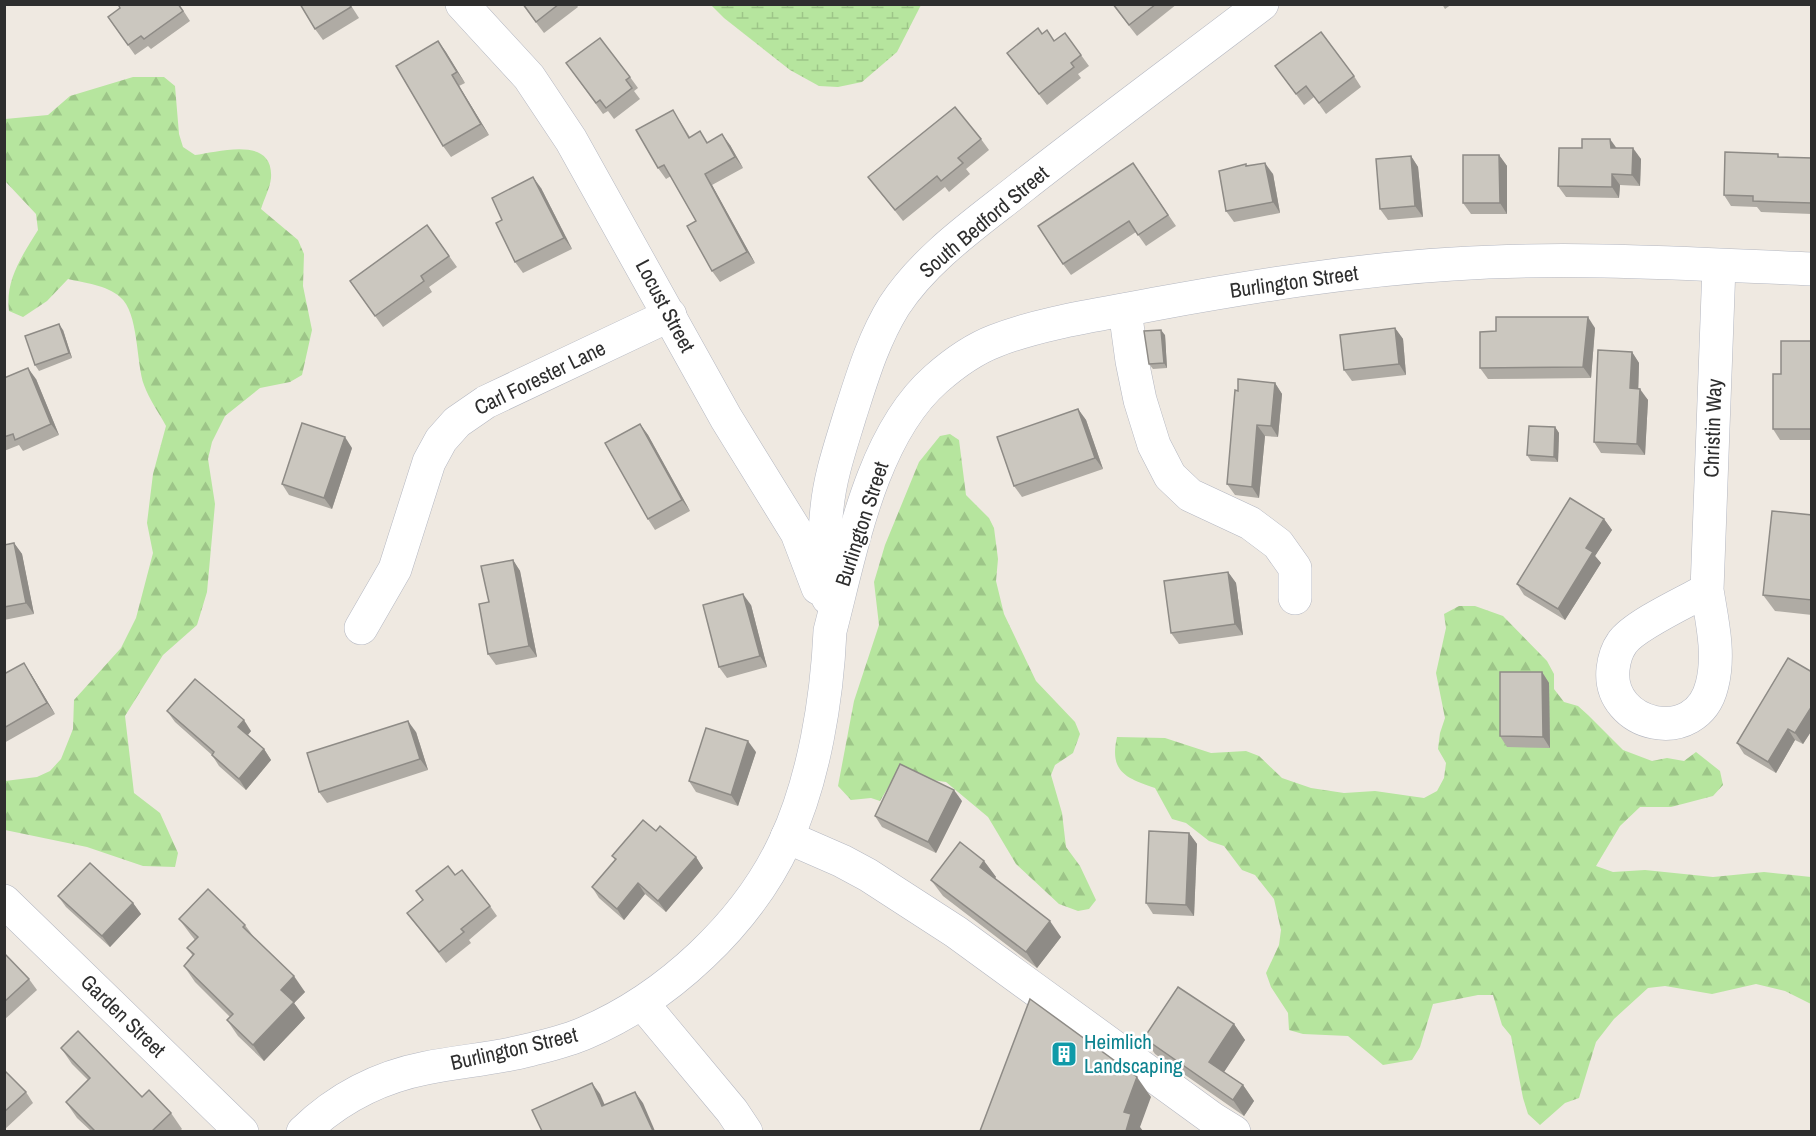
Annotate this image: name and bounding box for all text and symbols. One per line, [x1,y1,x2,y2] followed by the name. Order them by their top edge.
[913,159,1055,284] street label: South Bedford Street
[629,254,702,358] street label: Locust Street
[1228,258,1360,305] street label: Burlington Street
[469,333,610,422] street label: Carl Forester Lane
[1696,378,1729,478] street label: Christin Way
[828,458,895,590] street label: Burlington Street
[74,968,172,1064] street label: Garden Street
[448,1020,580,1077] street label: Burlington Street
[1084,1027,1183,1080] place label: Heimlich Landscaping
[1049,1039,1079,1069] building icon: Heimlich Landscaping

